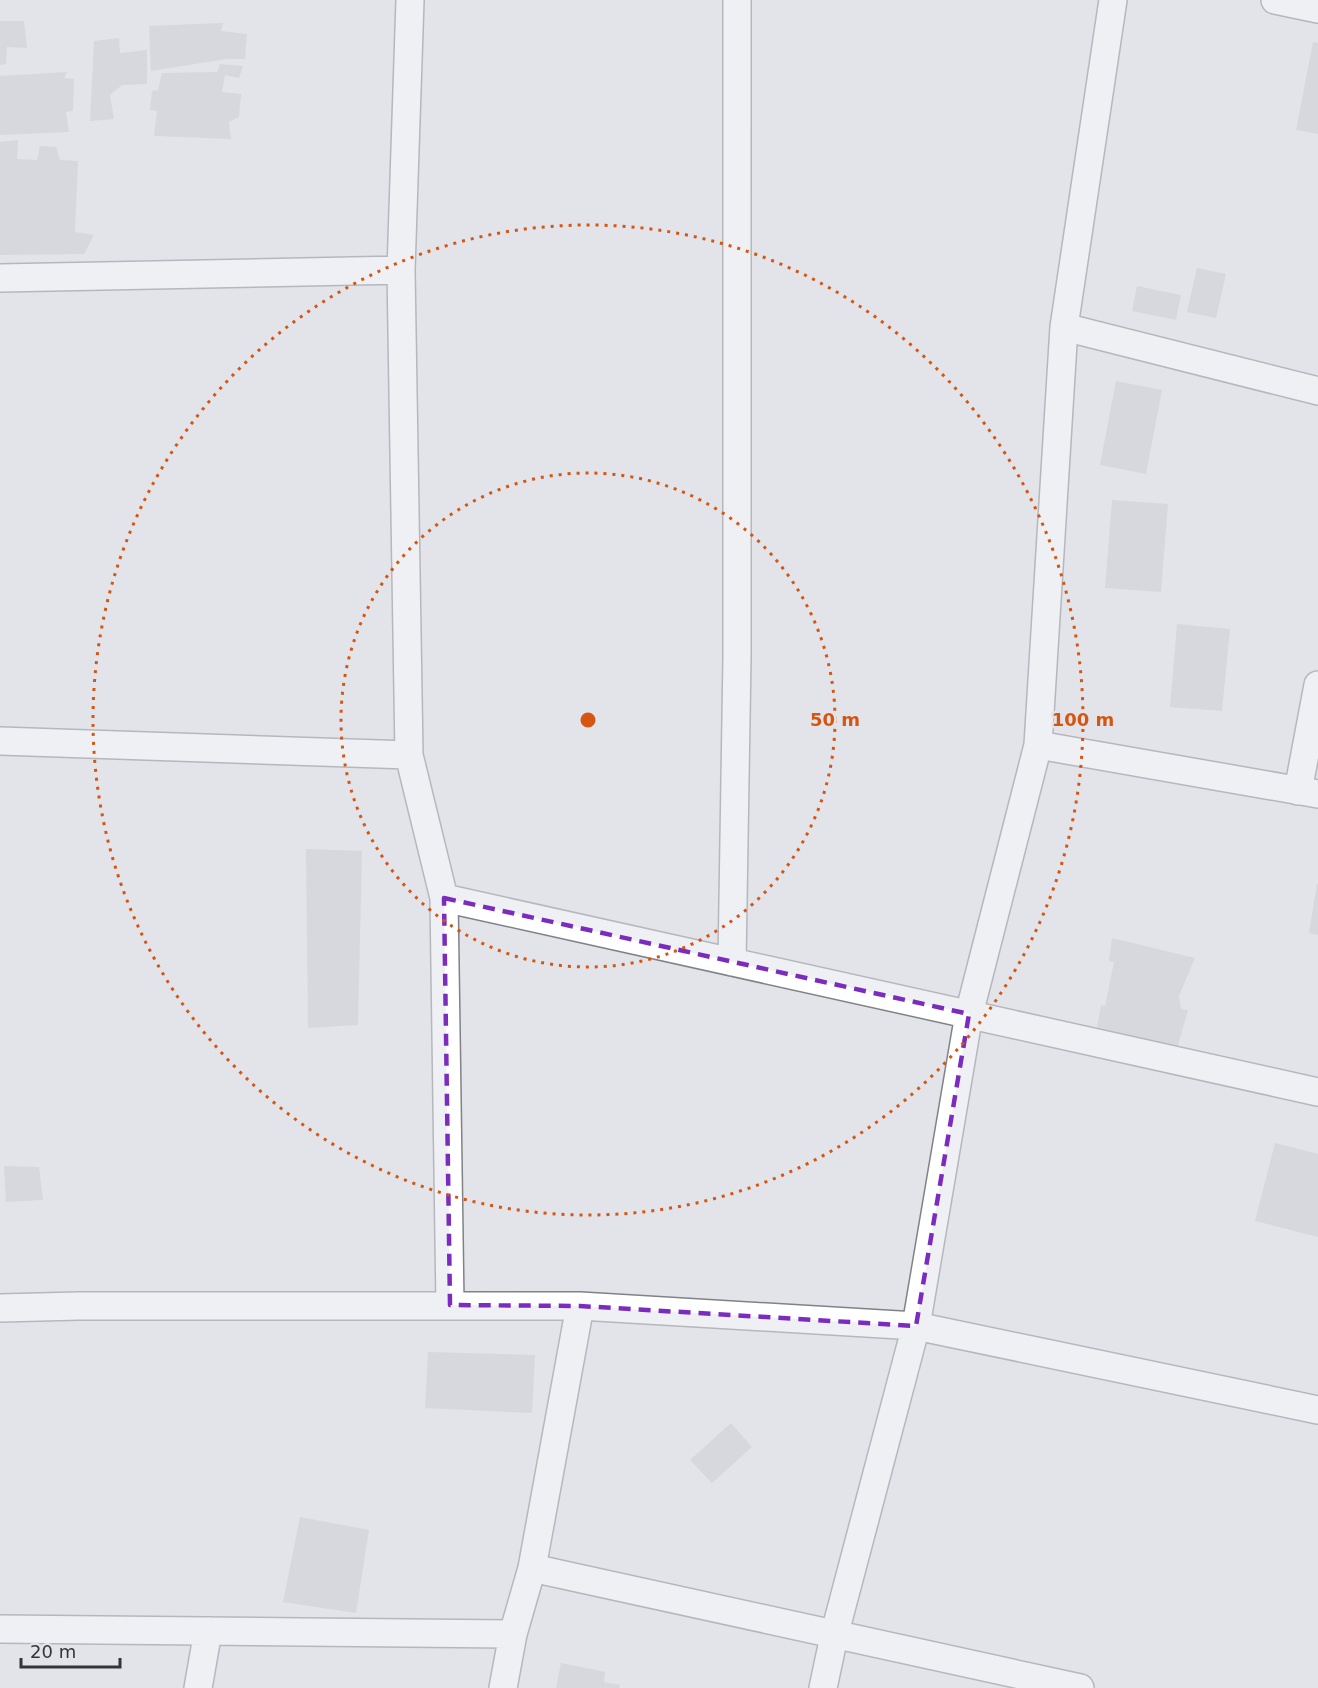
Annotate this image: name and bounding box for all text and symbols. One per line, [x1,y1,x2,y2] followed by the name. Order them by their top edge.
[810,709,860,730] text: 50 m
[1052,709,1114,730] text: 100 m
[578,710,598,730] centre of rings
[21,1631,120,1669] scale bar
[30,1641,76,1662] text: 20 m

